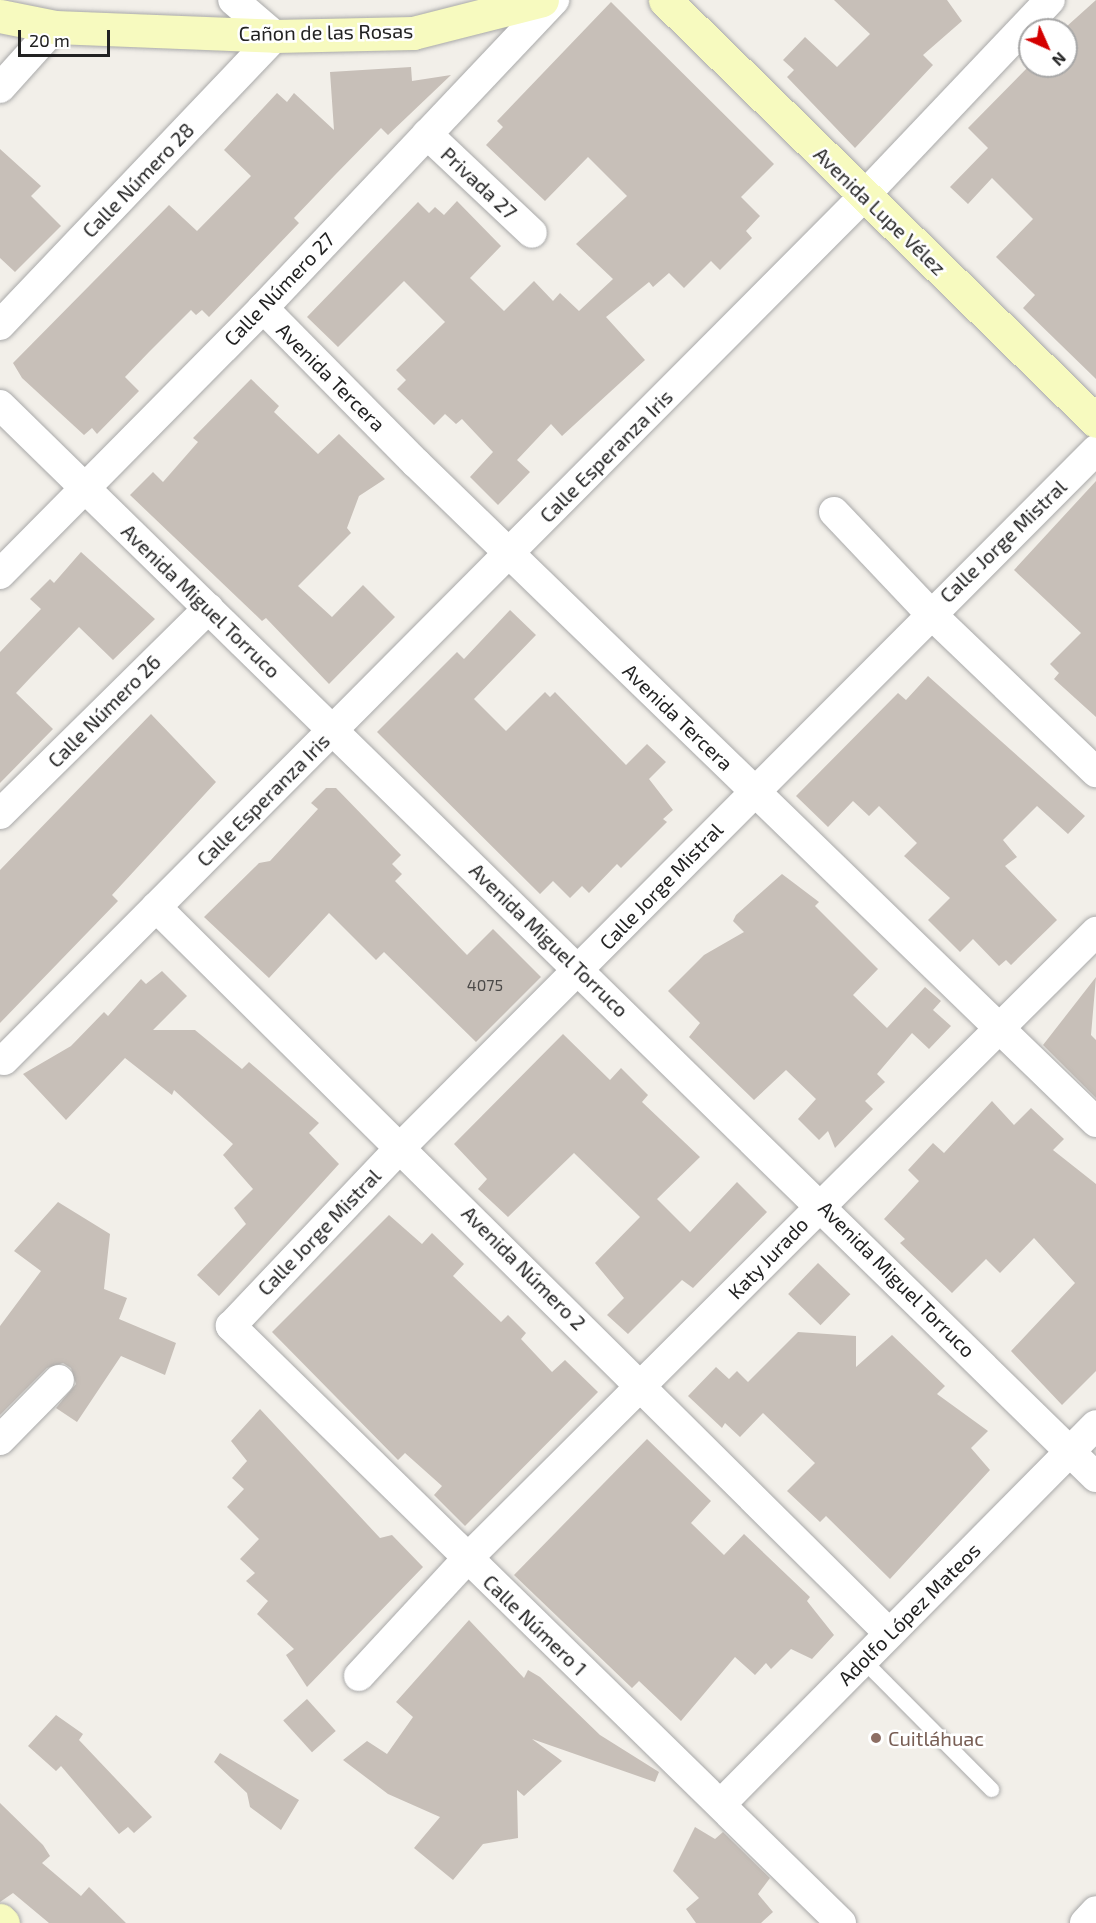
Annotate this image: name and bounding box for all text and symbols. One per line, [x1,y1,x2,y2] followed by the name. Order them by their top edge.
[21,18,112,56] scale bar
[239,18,413,46] street label: Cañon de las Rosas
[1018,18,1078,78] north arrow
[29,29,70,51] text: 20 m
[1049,49,1070,70] text: N
[77,118,199,242] street label: Calle Número 28
[436,142,522,224] street label: Privada 27
[809,142,951,280] street label: Avenida Lupe Vélez
[219,227,339,351] street label: Calle Número 27
[272,318,390,436] street label: Avenida Tercera
[535,385,677,527] street label: Calle Esperanza Iris
[935,474,1071,608] street label: Calle Jorge Mistral
[116,519,286,683] street label: Avenida Miguel Torruco
[43,650,165,772] street label: Calle Número 26
[618,658,738,776] street label: Avenida Tercera
[192,729,334,871] street label: Calle Esperanza Iris
[594,818,728,954] street label: Calle Jorge Mistral
[464,858,634,1022] street label: Avenida Miguel Torruco
[467,975,503,995] house number: 4075
[252,1164,386,1300] street label: Calle Jorge Mistral
[814,1196,980,1362] street label: Avenida Miguel Torruco
[457,1201,591,1335] street label: Avenida Número 2
[723,1212,813,1304] street label: Katy Jurado
[833,1538,985,1690] street label: Adolfo López Mateos
[478,1570,592,1680] street label: Calle Número 1
[888,1726,984,1750] place label: Cuitláhuac
[869,1731,883,1745] marker: Cuitláhuac

